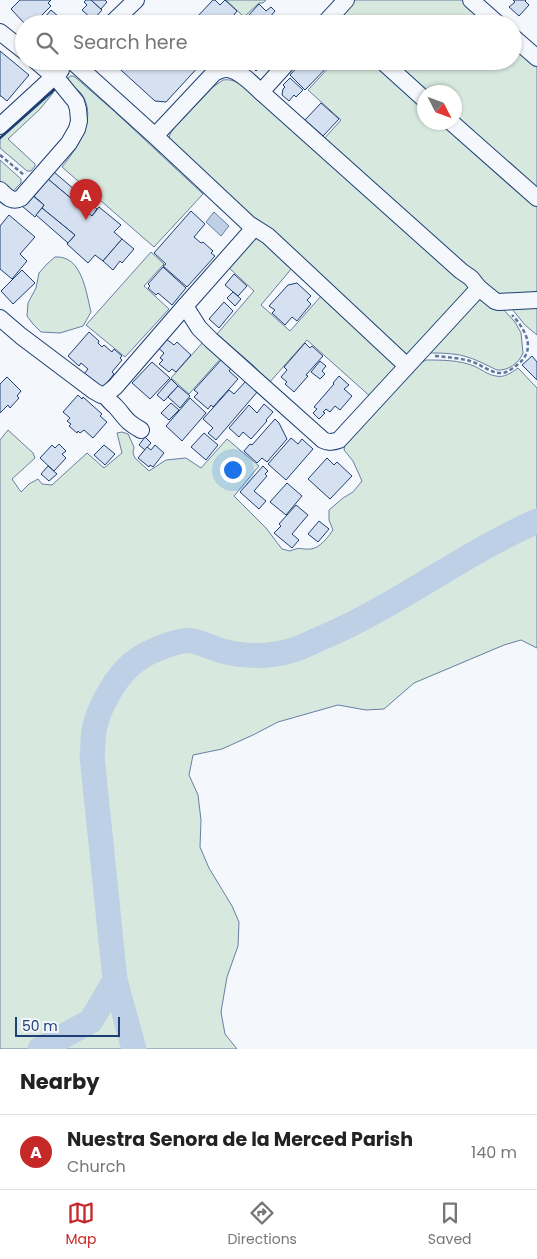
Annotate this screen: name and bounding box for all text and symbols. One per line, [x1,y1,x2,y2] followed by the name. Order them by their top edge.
[15,15,522,70] search box
[33,29,61,57] icon: search
[73,29,187,56] text: Search here
[417,85,462,130] north arrow
[70,179,102,220] pin: A
[220,457,246,483] your location
[15,1014,120,1037] scale bar
[22,1016,58,1036] text: 50 m
[20,1067,100,1096] text: Nearby
[67,1126,413,1153] text: Nuestra Senora de la Merced Parish
[30,1141,42,1164] text: A
[471,1141,517,1164] text: 140 m
[67,1155,126,1178] text: Church
[65,1199,96,1250] tab: Map
[227,1199,297,1250] tab: Directions
[428,1199,472,1250] tab: Saved

